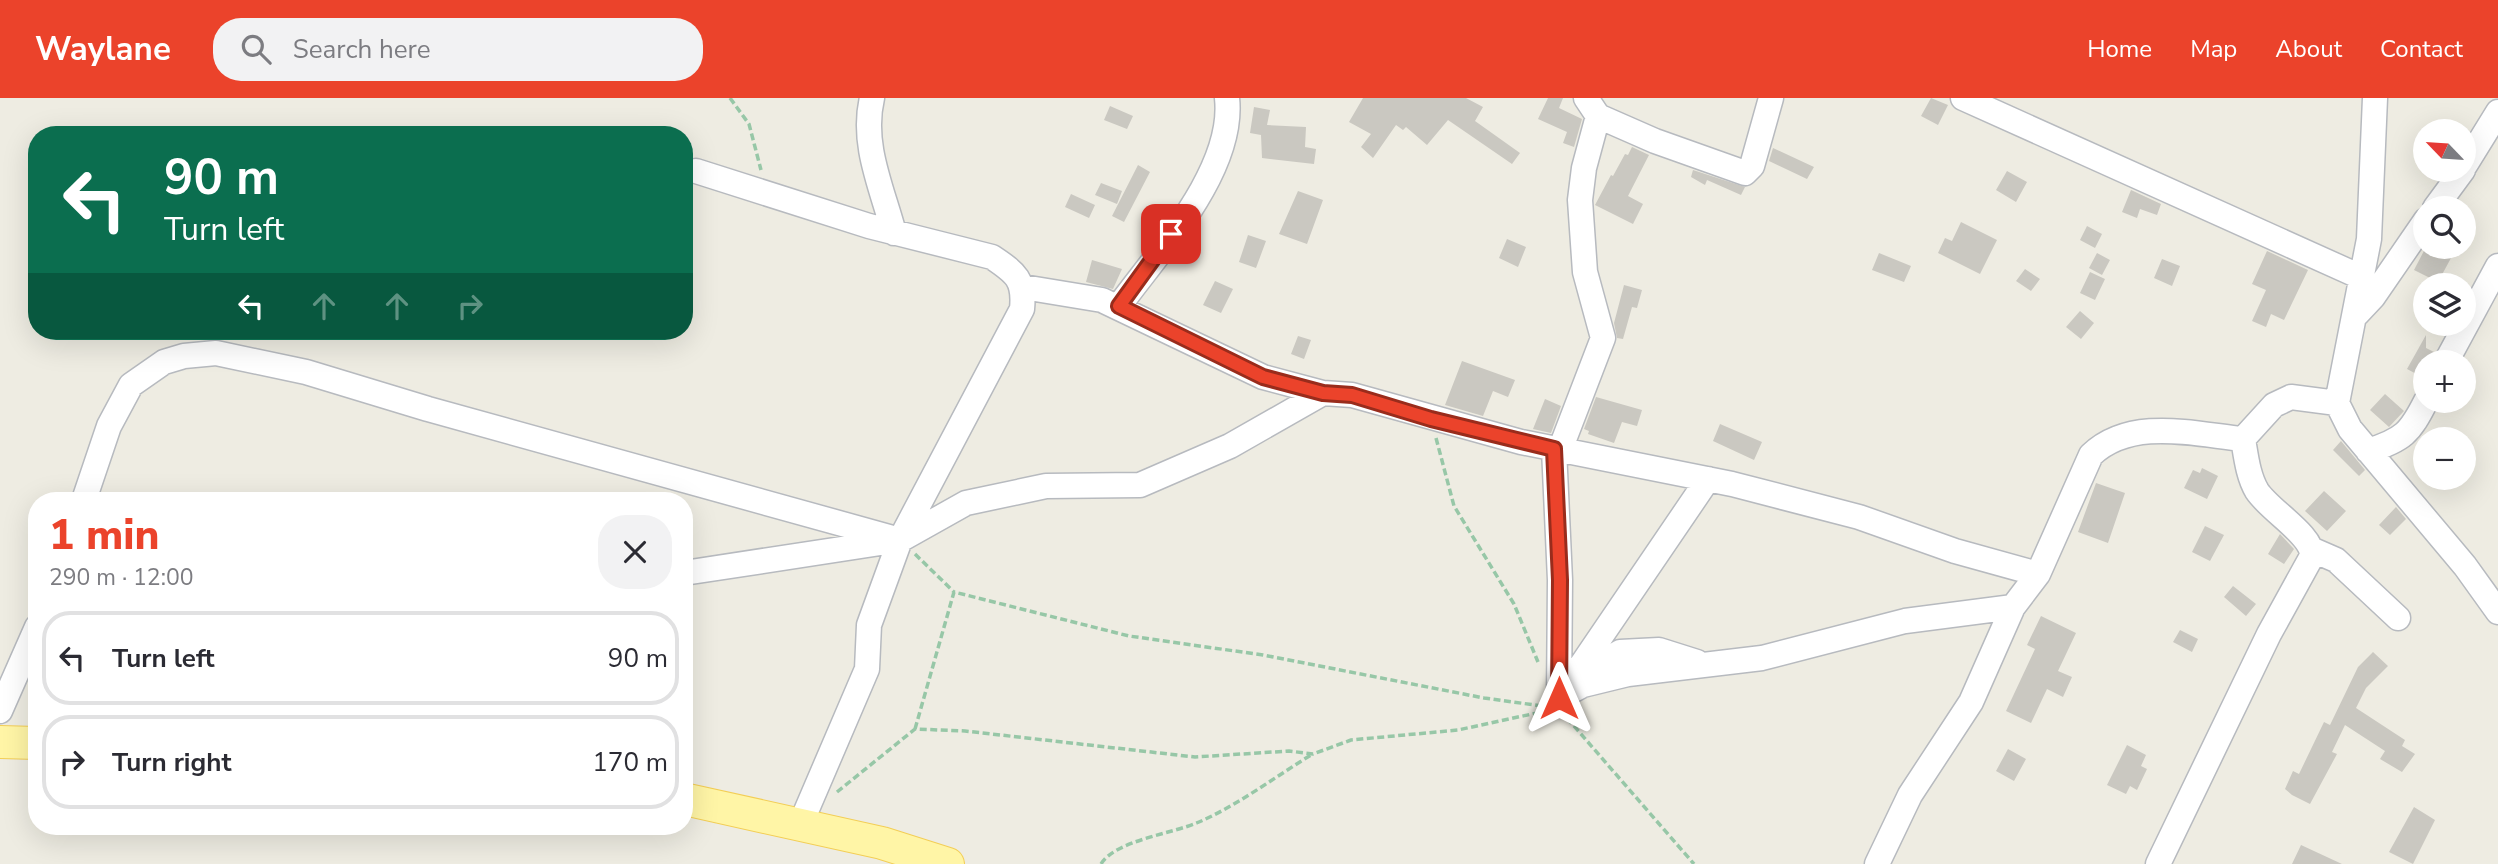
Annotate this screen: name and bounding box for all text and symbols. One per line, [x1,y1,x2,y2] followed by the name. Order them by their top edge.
[213,18,703,81] search box
[35,27,171,72] text: Waylane
[237,30,275,68] icon: search
[293,32,431,67] text: Search here
[2087,33,2152,65] text: Home
[2190,33,2237,65] text: Map
[2275,33,2342,65] text: About
[2380,33,2463,65] text: Contact
[2413,119,2476,182] north arrow
[2413,119,2476,490] map controls
[164,144,279,211] text: 90 m
[49,154,140,245] icon: left
[2413,196,2476,259] button: search
[1141,204,1201,264] pin
[164,208,284,251] text: Turn left
[1152,215,1190,253] icon: arrive
[2413,273,2476,336] button: layers
[232,287,270,325] icon: left
[305,287,343,325] icon: ahead
[378,287,416,325] icon: ahead
[451,287,489,325] icon: right
[2413,350,2476,413] button: +
[2413,427,2476,490] button: −
[49,507,159,564] text: 1 min
[598,515,672,589] button: close
[49,562,194,593] text: 290 m · 12:00
[53,639,91,677] icon: left
[112,641,215,676] text: Turn left
[608,641,668,676] text: 90 m
[1522,661,1596,735] position arrow
[53,743,91,781] icon: right
[112,745,231,780] text: Turn right
[592,745,668,780] text: 170 m

